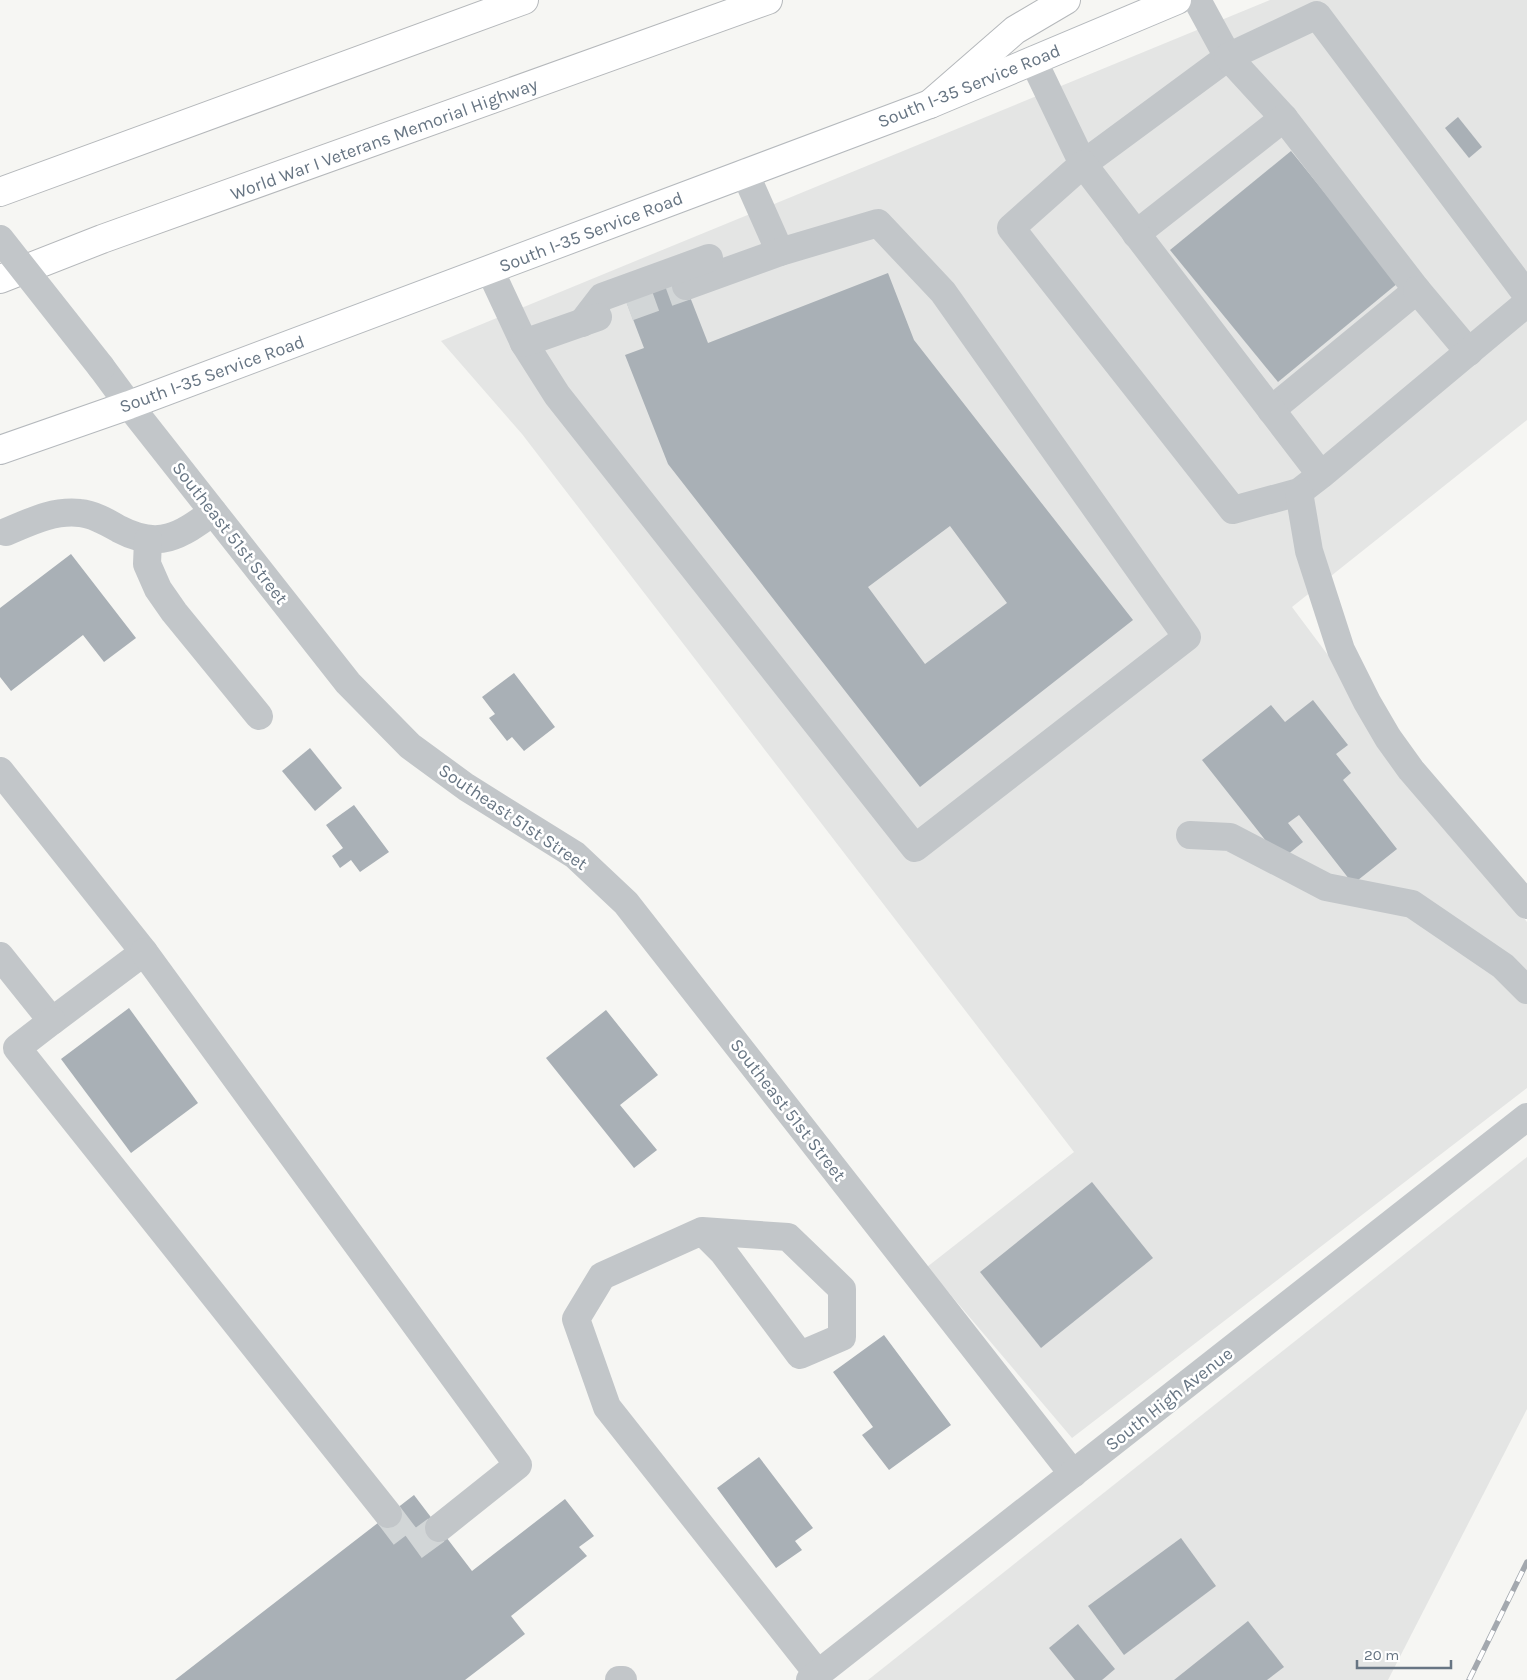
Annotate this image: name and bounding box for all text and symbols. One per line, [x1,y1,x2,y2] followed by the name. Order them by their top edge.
[874,39,1064,133] street label: South I-35 Service Road
[227,73,541,205] street label: World War I Veterans Memorial Highway
[496,187,686,277] street label: South I-35 Service Road
[117,330,307,418] street label: South I-35 Service Road
[167,457,293,609] street label: Southeast 51st Street
[434,759,592,875] street label: Southeast 51st Street
[725,1034,851,1186] street label: Southeast 51st Street
[1101,1342,1237,1456] street label: South High Avenue
[1357,1638,1451,1670] scale bar
[1364,1646,1399,1664] text: 20 m

